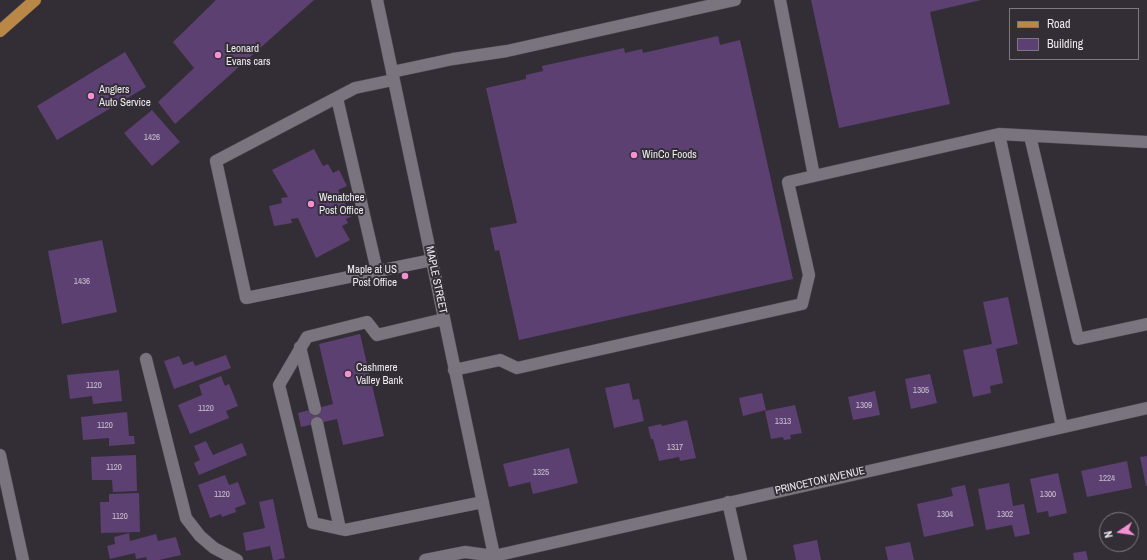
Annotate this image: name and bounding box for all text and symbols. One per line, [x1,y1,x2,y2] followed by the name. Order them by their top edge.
[1009,8,1139,60] legend
[1047,16,1071,32] text: Road
[1047,36,1083,52] text: Building
[226,42,271,68] place label: Leonard Evans cars
[213,50,223,60] marker: Leonard Evans cars
[99,83,151,109] place label: Anglers Auto Service
[86,91,96,101] marker: Anglers Auto Service
[144,133,160,143] house number: 1426
[642,148,697,162] place label: WinCo Foods
[629,150,639,160] marker: WinCo Foods
[319,191,364,217] place label: Wenatchee Post Office
[306,199,316,209] marker: Wenatchee Post Office
[422,245,450,315] street label: MAPLE STREET
[347,263,397,289] place label: Maple at US Post Office
[400,271,410,281] marker: Maple at US Post Office
[74,277,90,287] house number: 1436
[356,361,403,387] place label: Cashmere Valley Bank
[343,369,353,379] marker: Cashmere Valley Bank
[86,381,102,391] house number: 1120
[913,386,929,396] house number: 1305
[856,401,872,411] house number: 1309
[198,404,214,414] house number: 1120
[775,417,791,427] house number: 1313
[97,421,113,431] house number: 1120
[667,443,683,453] house number: 1317
[106,463,122,473] house number: 1120
[774,464,866,498] street label: PRINCETON AVENUE
[533,468,549,478] house number: 1325
[1099,474,1115,484] house number: 1224
[214,490,230,500] house number: 1120
[1040,490,1056,500] house number: 1300
[937,510,953,520] house number: 1304
[997,510,1013,520] house number: 1302
[112,512,128,522] house number: 1120
[1099,512,1139,552] north arrow
[1101,530,1116,539] text: N

